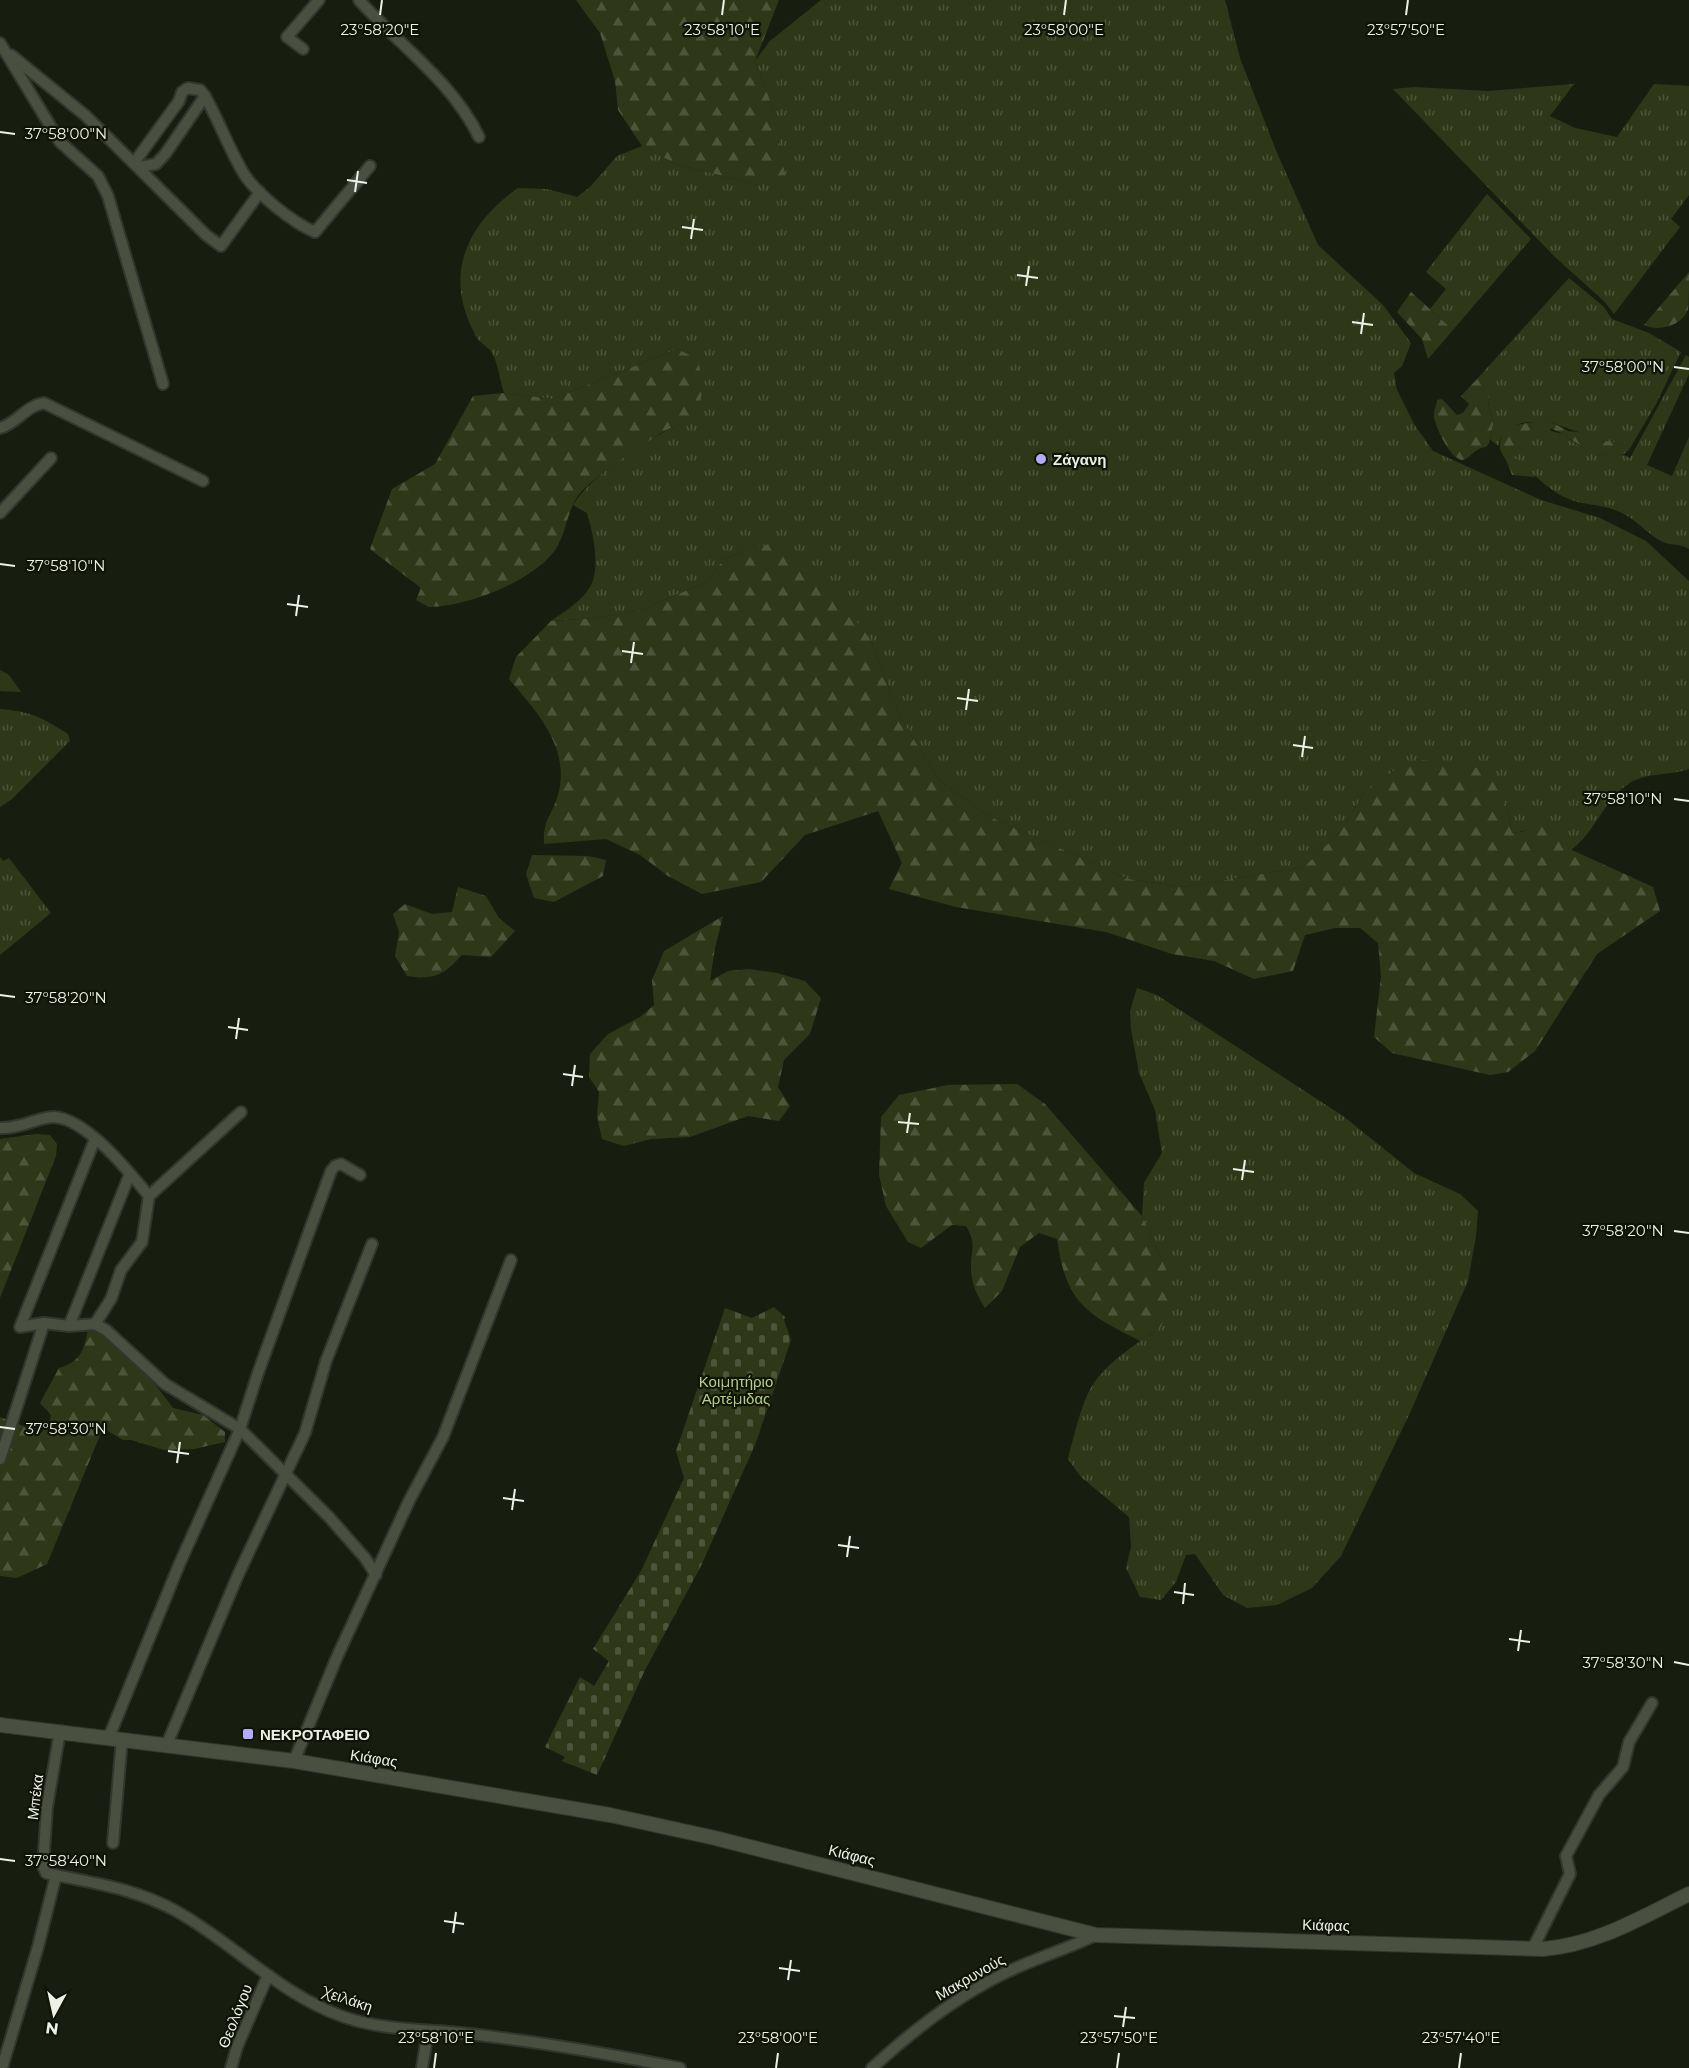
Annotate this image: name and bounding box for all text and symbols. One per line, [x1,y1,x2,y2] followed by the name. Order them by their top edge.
[341,20,419,39] text: 23°58'20"E
[684,20,760,39] text: 23°58'10"E
[1024,20,1104,39] text: 23°58'00"E
[1367,20,1445,39] text: 23°57'50"E
[25,124,107,143] text: 37°58'00"N
[1582,357,1664,376] text: 37°58'00"N
[1053,450,1106,469] place label: Ζάγανη
[1034,452,1048,466] marker: Ζάγανη
[27,556,105,575] text: 37°58'10"N
[1584,789,1662,808] text: 37°58'10"N
[25,988,107,1007] text: 37°58'20"N
[1582,1221,1664,1240] text: 37°58'20"N
[699,1372,773,1408] park label: Κοιμητήριο Αρτέμιδας
[25,1419,107,1438] text: 37°58'30"N
[1582,1653,1664,1672] text: 37°58'30"N
[260,1725,370,1744] place label: ΝΕΚΡΟΤΑΦΕΙΟ
[241,1727,255,1741] marker: ΝΕΚΡΟΤΑΦΕΙΟ
[349,1745,399,1771] street label: Κιάφας
[23,1773,47,1821] street label: Μπέκα
[827,1840,877,1870] street label: Κιάφας
[25,1851,107,1870] text: 37°58'40"N
[1302,1915,1350,1935] street label: Κιάφας
[932,1950,1008,2004] street label: Μακρυνούς
[214,1981,256,2051] street label: Θεολόγου
[319,1981,375,2016] street label: Χειλάκη
[24,1984,84,2044] north arrow
[44,2018,60,2039] text: N
[398,2028,474,2047] text: 23°58'10"E
[738,2028,818,2047] text: 23°58'00"E
[1080,2028,1158,2047] text: 23°57'50"E
[1422,2028,1500,2047] text: 23°57'40"E

